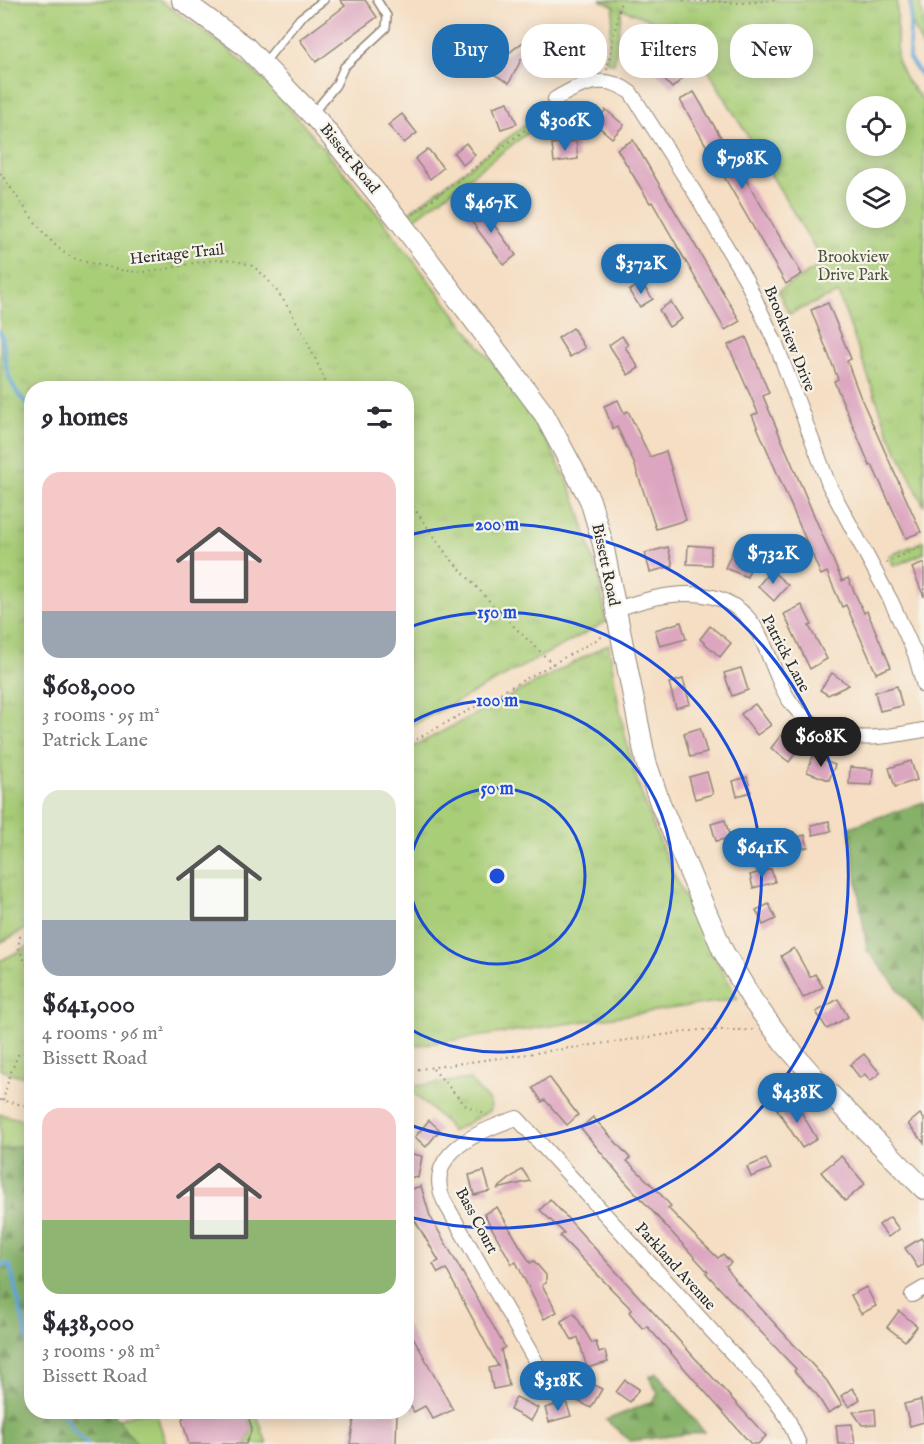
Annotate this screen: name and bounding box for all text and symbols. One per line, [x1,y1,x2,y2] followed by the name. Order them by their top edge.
[432,24,509,78] chip: Buy
[521,24,607,78] chip: Rent
[619,24,718,78] chip: Filters
[730,24,813,78] chip: New
[846,96,906,228] map controls
[846,96,906,156] button: locate
[523,101,607,152] pin: $306K
[539,108,591,133] text: $306K
[315,120,384,198] street label: Bissett Road
[700,139,784,190] pin: $798K
[716,146,768,171] text: $798K
[846,168,906,228] button: layers
[449,183,533,234] pin: $467K
[464,190,518,215] text: $467K
[129,240,226,270] street label: Heritage Trail
[599,244,683,295] pin: $372K
[817,248,889,286] park label: Brookview Drive Park
[615,251,667,276] text: $372K
[759,283,819,395] street label: Brookview Drive
[42,401,128,434] text: 9 homes
[363,401,396,434] icon: filters
[165,511,273,619] icon: home
[475,514,519,537] text: 200 m
[586,522,624,609] street label: Bissett Road
[731,534,815,585] pin: $732K
[747,541,799,566] text: $732K
[477,602,517,625] text: 150 m
[756,612,814,696] street label: Patrick Lane
[42,670,136,703] text: $608,000
[476,690,518,713] text: 100 m
[42,703,160,728] text: 3 rooms · 95 m²
[779,717,863,768] pin: $608K
[795,724,847,749] text: $608K
[42,728,148,753] text: Patrick Lane
[480,778,514,801] text: 50 m
[720,828,804,879] pin: $641K
[165,829,273,937] icon: home
[736,835,788,860] text: $641K
[487,866,507,886] centre of rings
[42,988,135,1021] text: $641,000
[42,1021,163,1046] text: 4 rooms · 96 m²
[42,1046,147,1071] text: Bissett Road
[755,1073,839,1124] pin: $438K
[772,1080,822,1105] text: $438K
[165,1147,273,1255] icon: home
[450,1185,502,1258] street label: Bass Court
[630,1219,720,1315] street label: Parkland Avenue
[42,1306,134,1339] text: $438,000
[42,1339,160,1364] text: 3 rooms · 98 m²
[516,1361,600,1412] pin: $318K
[42,1364,147,1389] text: Bissett Road
[534,1368,582,1393] text: $318K

